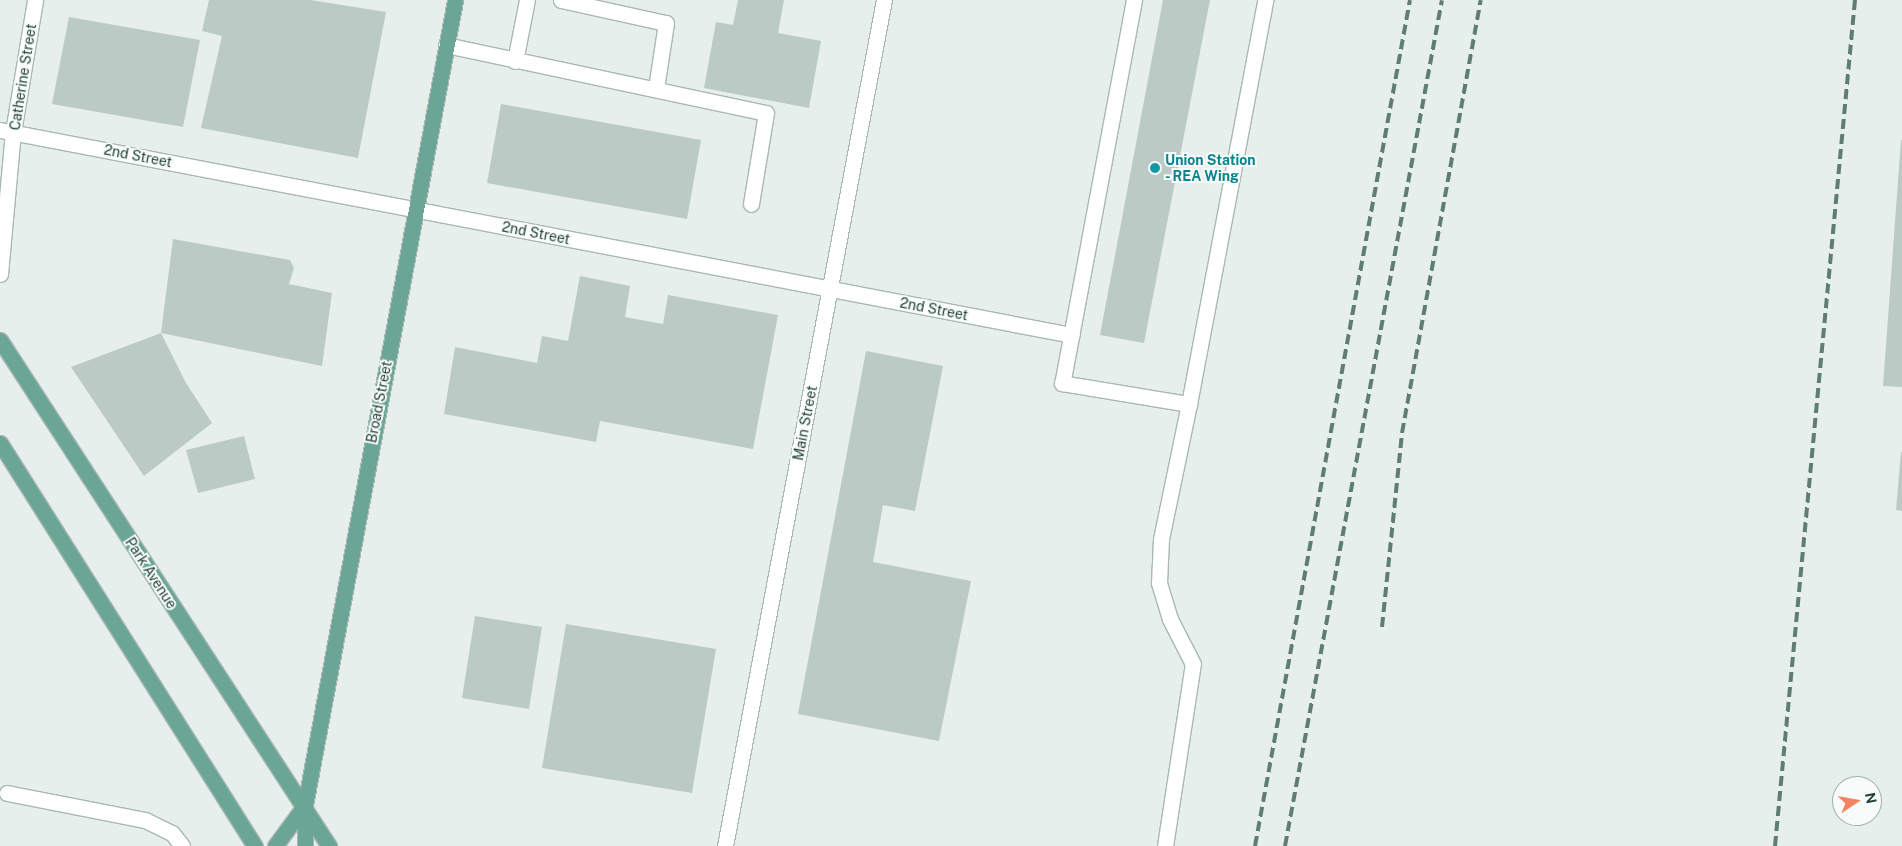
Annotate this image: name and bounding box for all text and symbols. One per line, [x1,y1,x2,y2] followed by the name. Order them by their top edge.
[6,22,40,132] street label: Catherine Street
[102,141,174,171] street label: 2nd Street
[1165,152,1256,184] place label: Union Station - REA Wing
[1149,162,1161,174] marker: Union Station - REA Wing
[500,218,572,248] street label: 2nd Street
[898,294,970,324] street label: 2nd Street
[363,360,395,444] street label: Broad Street
[790,384,820,462] street label: Main Street
[122,534,180,612] street label: Park Avenue
[1832,776,1882,826] north arrow
[1862,791,1880,805] text: N

